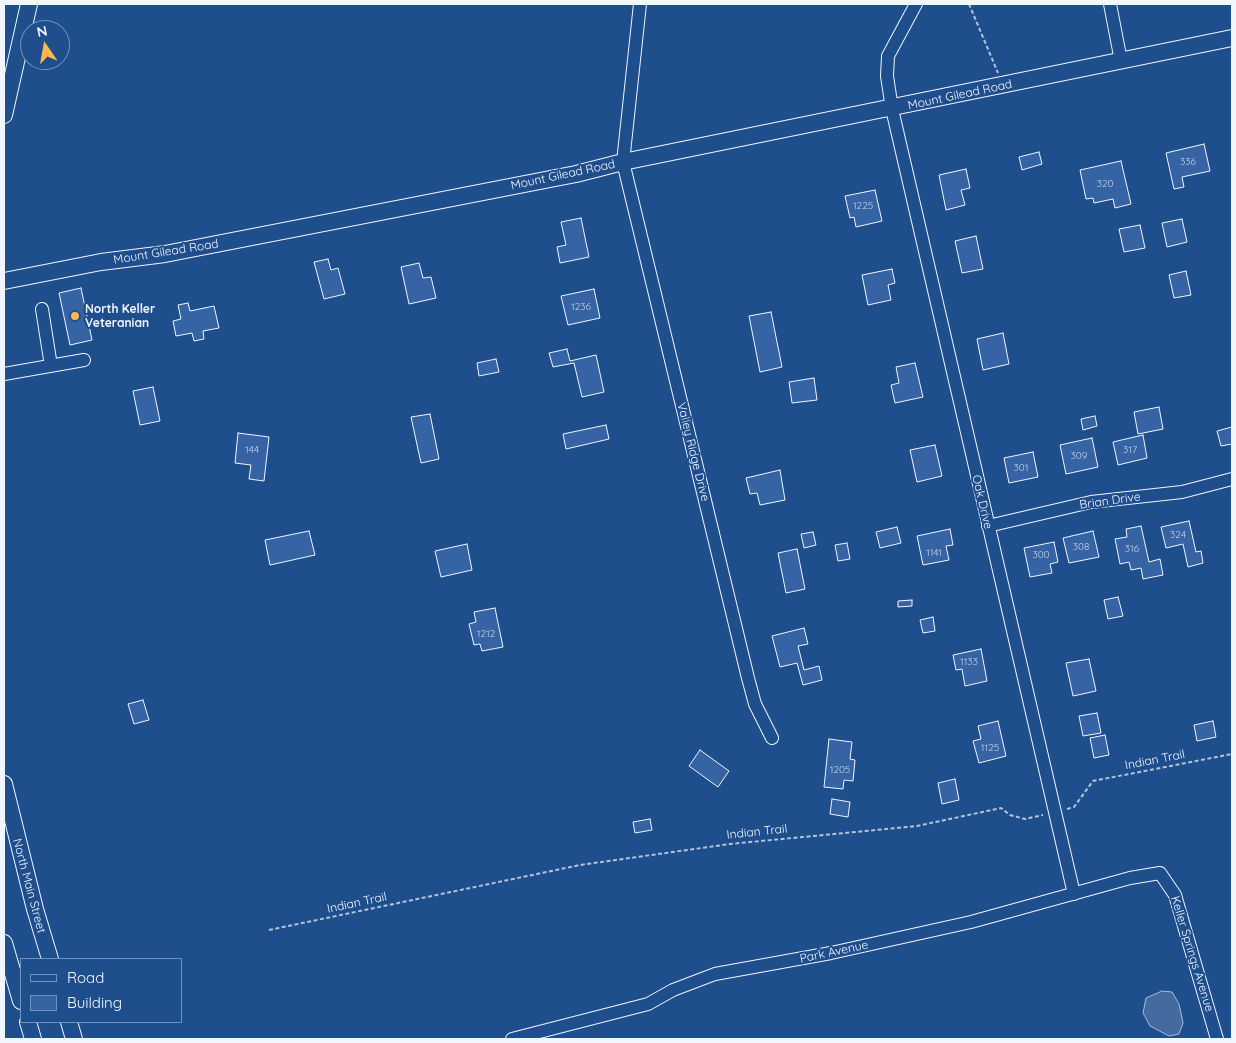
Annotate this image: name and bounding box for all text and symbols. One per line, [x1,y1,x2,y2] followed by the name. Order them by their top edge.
[20,20,70,70] north arrow
[35,21,49,41] text: N
[907,77,1013,113] street label: Mount Gilead Road
[1180,156,1196,168] house number: 336
[510,157,616,193] street label: Mount Gilead Road
[1097,178,1113,190] house number: 320
[853,200,873,212] house number: 1225
[112,237,220,267] street label: Mount Gilead Road
[571,301,591,313] house number: 1236
[85,302,155,330] place label: North Keller Veteranian
[69,310,81,322] marker: North Keller Veteranian
[674,401,712,503] street label: Valley Ridge Drive
[245,444,259,456] house number: 144
[1123,444,1137,456] house number: 317
[1071,450,1087,462] house number: 309
[1014,462,1028,474] house number: 301
[969,474,995,530] street label: Oak Drive
[1079,490,1141,512] street label: Brian Drive
[1170,529,1186,541] house number: 324
[1073,541,1089,553] house number: 308
[1125,543,1139,555] house number: 316
[926,547,942,559] house number: 1141
[1032,549,1050,561] house number: 300
[477,628,495,640] house number: 1212
[960,656,978,668] house number: 1133
[981,742,999,754] house number: 1125
[1124,747,1186,773] street label: Indian Trail
[830,764,850,776] house number: 1205
[726,822,788,842] street label: Indian Trail
[9,837,49,935] street label: North Main Street
[326,890,388,916] street label: Indian Trail
[1168,894,1216,1014] street label: Keller Springs Avenue
[798,938,870,966] street label: Park Avenue
[20,958,182,1023] legend
[67,968,104,987] text: Road
[67,993,122,1012] text: Building

